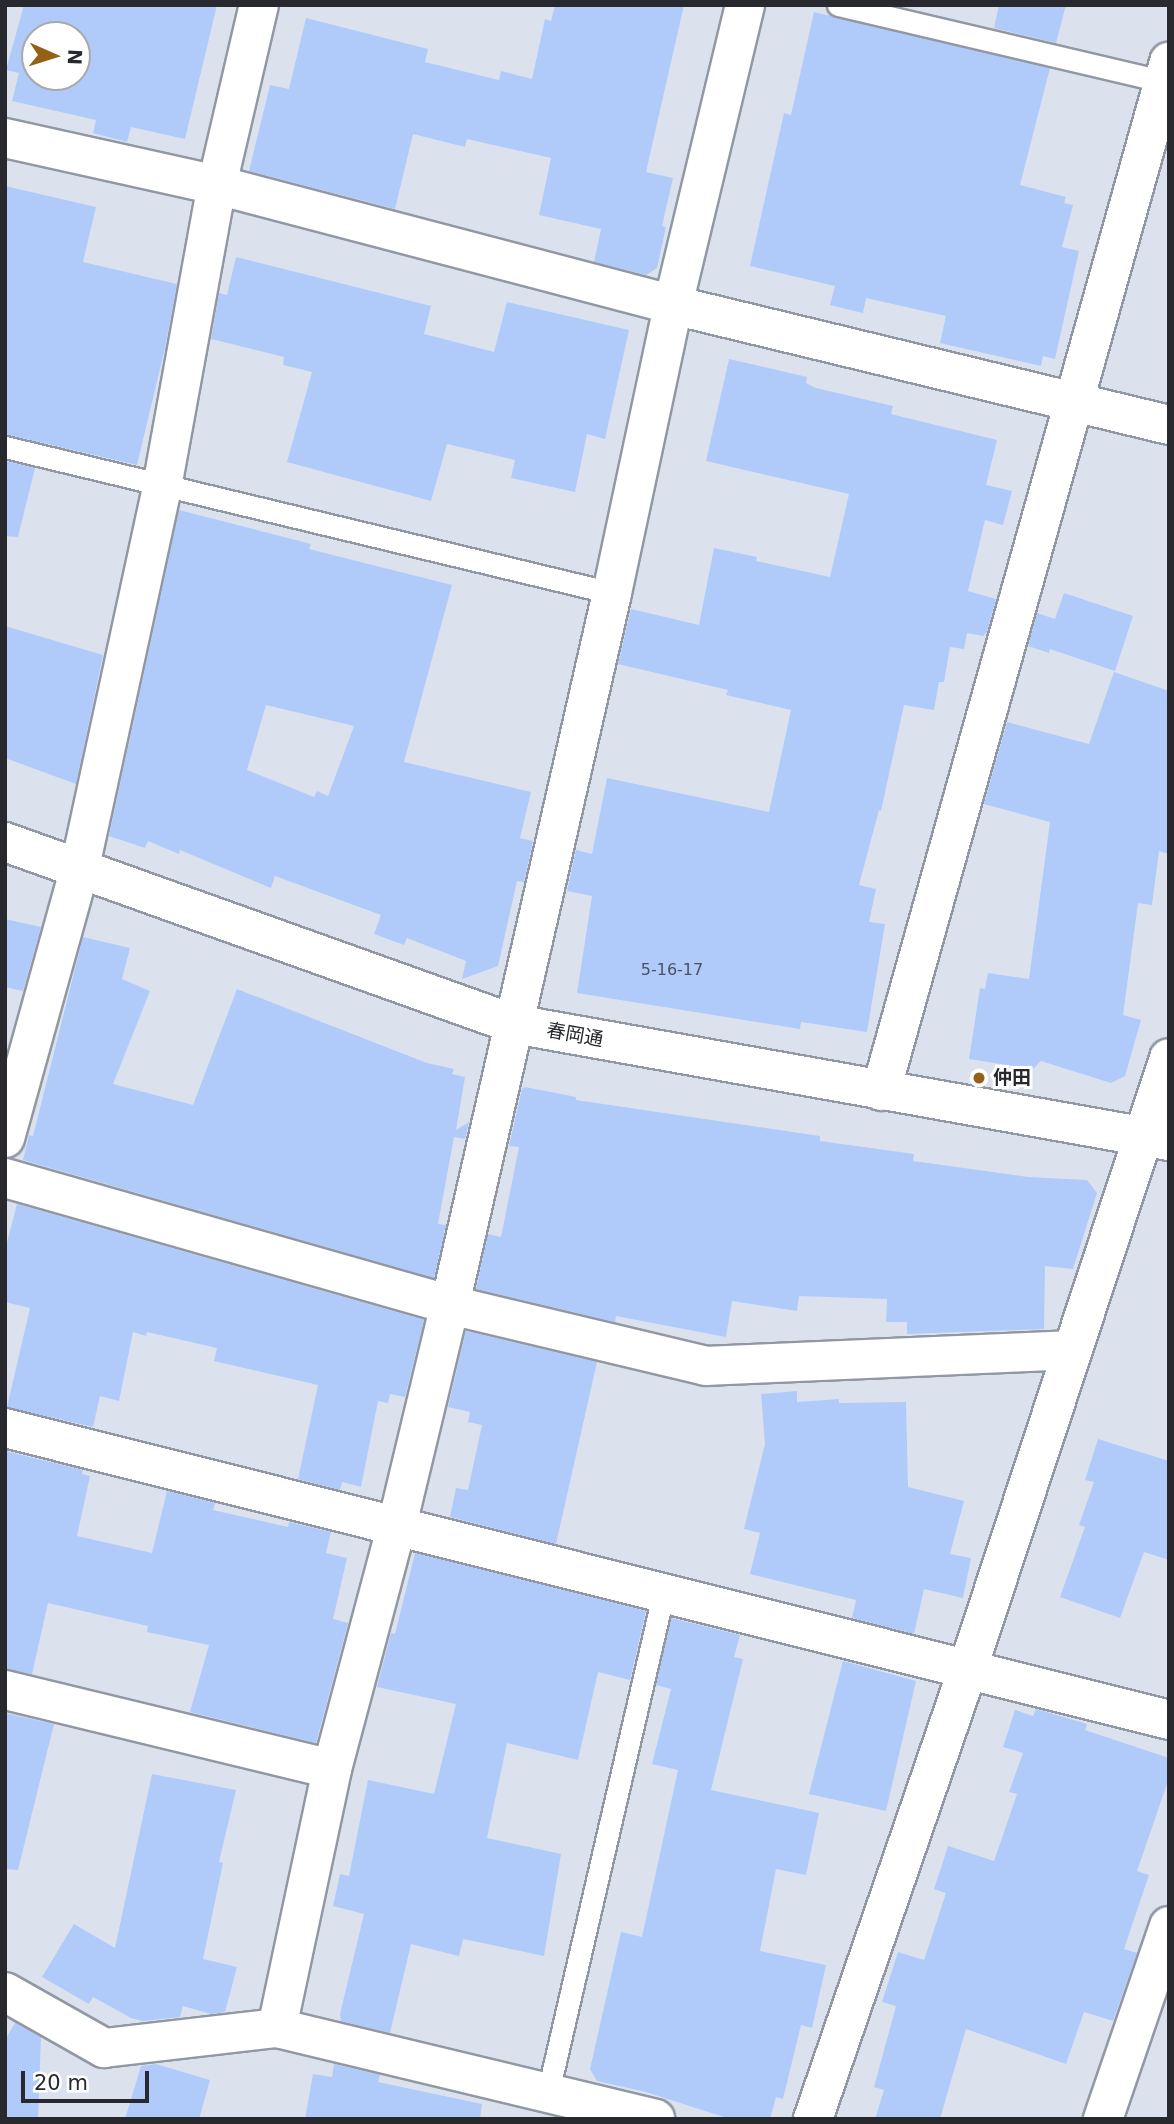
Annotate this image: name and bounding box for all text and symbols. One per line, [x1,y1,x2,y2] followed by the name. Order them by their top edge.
[21,21,91,91] north arrow
[64,48,86,66] text: N
[641,960,703,980] house number: 5-16-17
[545,1019,605,1051] street label: 春岡通
[993,1067,1031,1089] place label: 仲田
[971,1070,987,1086] marker: 仲田
[24,2058,152,2102] scale bar
[34,2071,88,2095] text: 20 m

